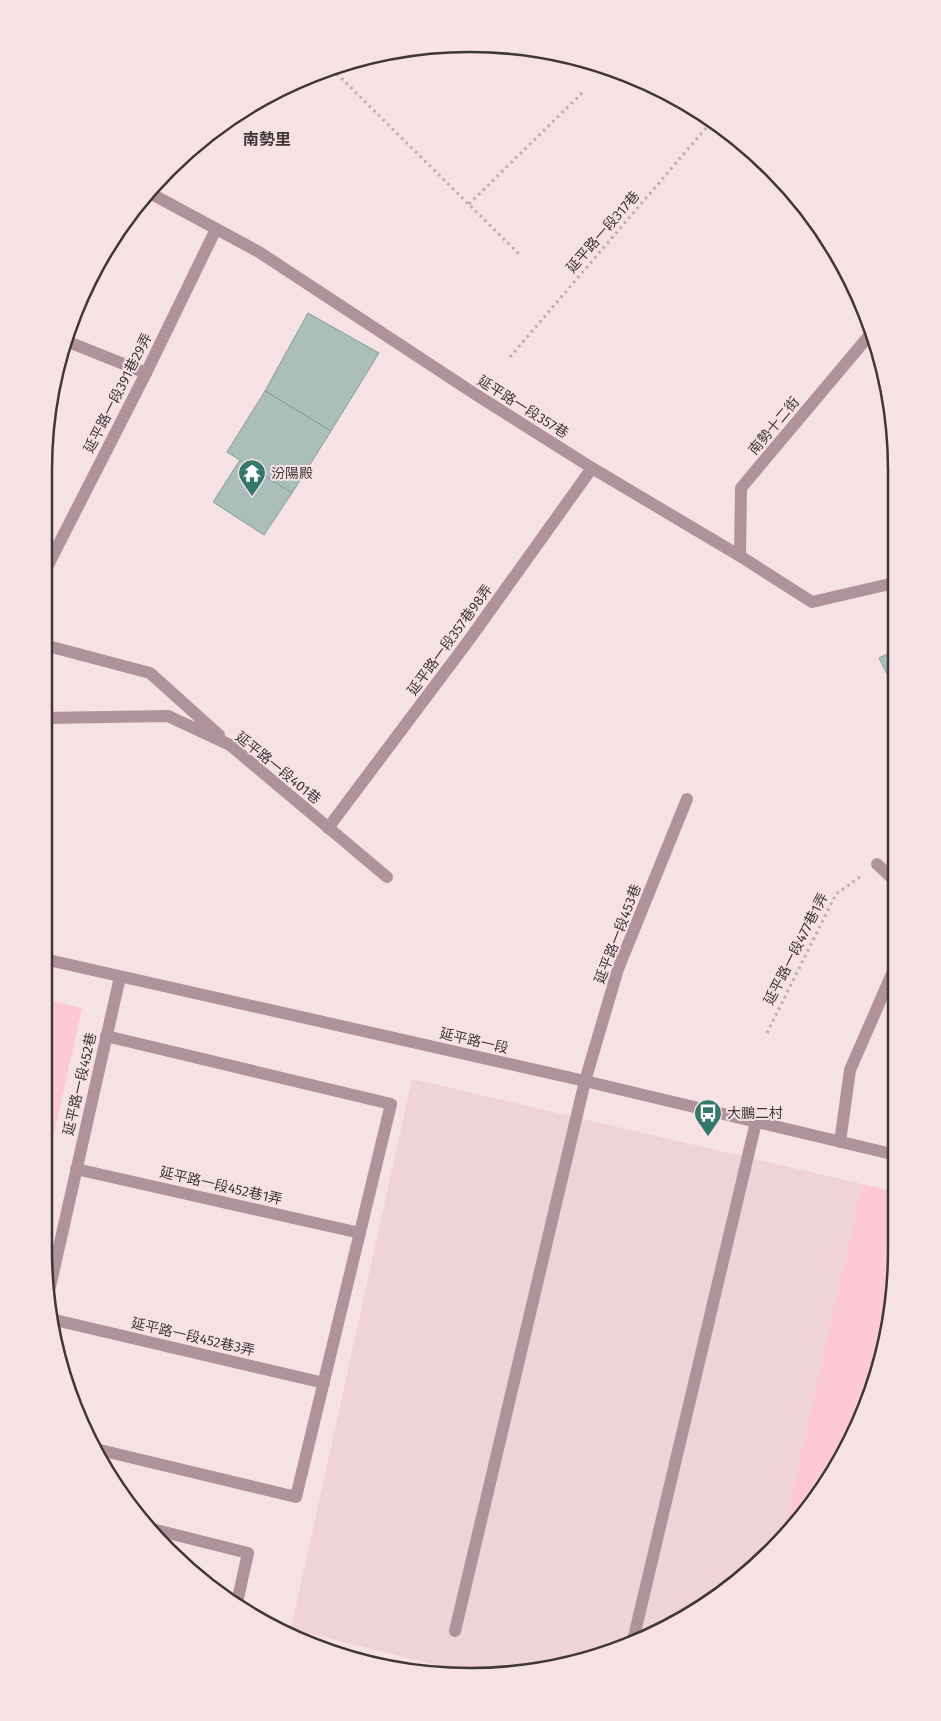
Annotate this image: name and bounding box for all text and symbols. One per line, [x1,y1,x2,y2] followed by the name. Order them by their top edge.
[243,130,291,149] district label: 南勢里
[563,188,643,276] street label: 延平路一段317巷
[80,330,156,456] street label: 延平路一段391巷29弄
[474,372,572,442] street label: 延平路一段357巷
[745,394,803,458] street label: 南勢十二街
[237,458,267,497] temple icon: 汾陽殿
[271,465,313,482] place label: 汾陽殿
[404,581,496,699] street label: 延平路一段357巷98弄
[232,728,324,808] street label: 延平路一段401巷
[591,882,645,986] street label: 延平路一段453巷
[760,890,832,1008] street label: 延平路一段477巷1弄
[438,1025,510,1057] street label: 延平路一段
[60,1031,100,1137] street label: 延平路一段452巷
[693,1098,723,1137] bus stop icon: 大鵬二村
[727,1105,783,1122] place label: 大鵬二村
[158,1164,284,1208] street label: 延平路一段452巷1弄
[130,1315,256,1359] street label: 延平路一段452巷3弄

